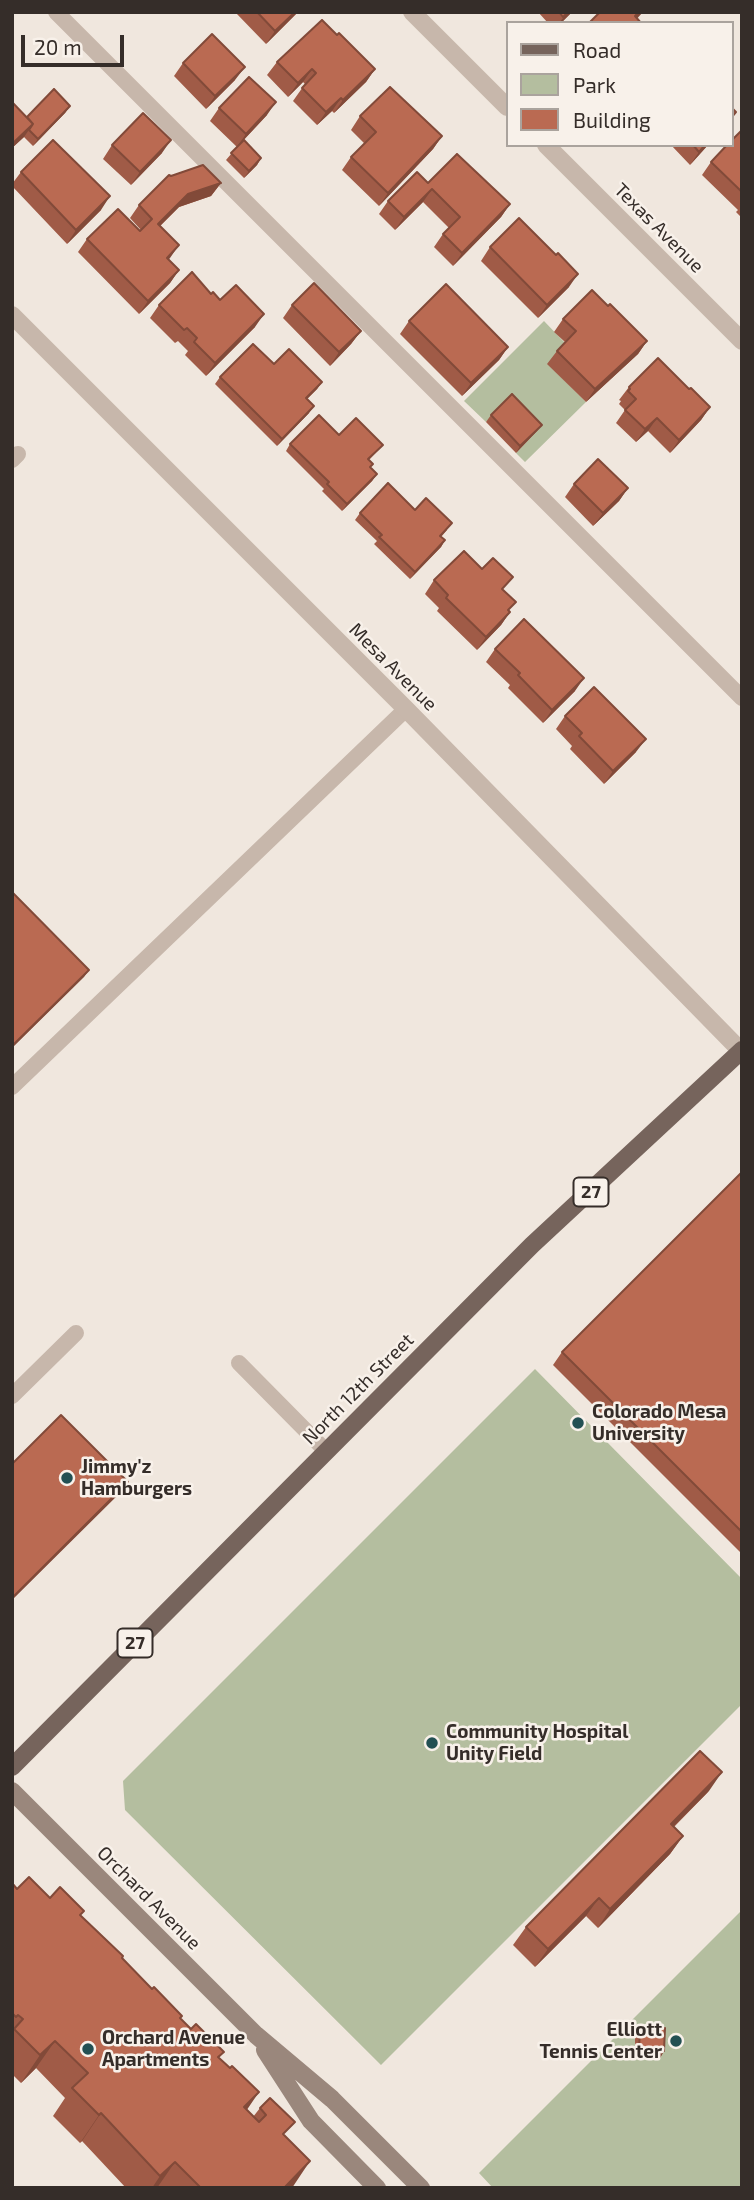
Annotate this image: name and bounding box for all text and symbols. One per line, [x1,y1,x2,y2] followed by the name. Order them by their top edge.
[24,21,128,65] scale bar
[505,21,733,147] legend
[34,34,82,59] text: 20 m
[573,37,621,62] text: Road
[573,72,616,97] text: Park
[573,107,651,132] text: Building
[610,179,708,277] street label: Texas Avenue
[344,618,442,716] street label: Mesa Avenue
[574,1177,608,1206] road number: 27
[298,1329,418,1449] street label: North 12th Street
[592,1401,726,1445] place label: Colorado Mesa University
[570,1415,586,1431] marker: Colorado Mesa University
[81,1456,192,1500] place label: Jimmy'z Hamburgers
[59,1470,75,1486] marker: Jimmy'z Hamburgers
[118,1628,152,1658] road number: 27
[446,1721,628,1765] place label: Community Hospital Unity Field
[424,1735,440,1751] marker: Community Hospital Unity Field
[92,1841,206,1955] street label: Orchard Avenue
[540,2019,662,2063] place label: Elliott Tennis Center
[102,2027,245,2071] place label: Orchard Avenue Apartments
[668,2033,684,2049] marker: Elliott Tennis Center
[80,2041,96,2057] marker: Orchard Avenue Apartments

